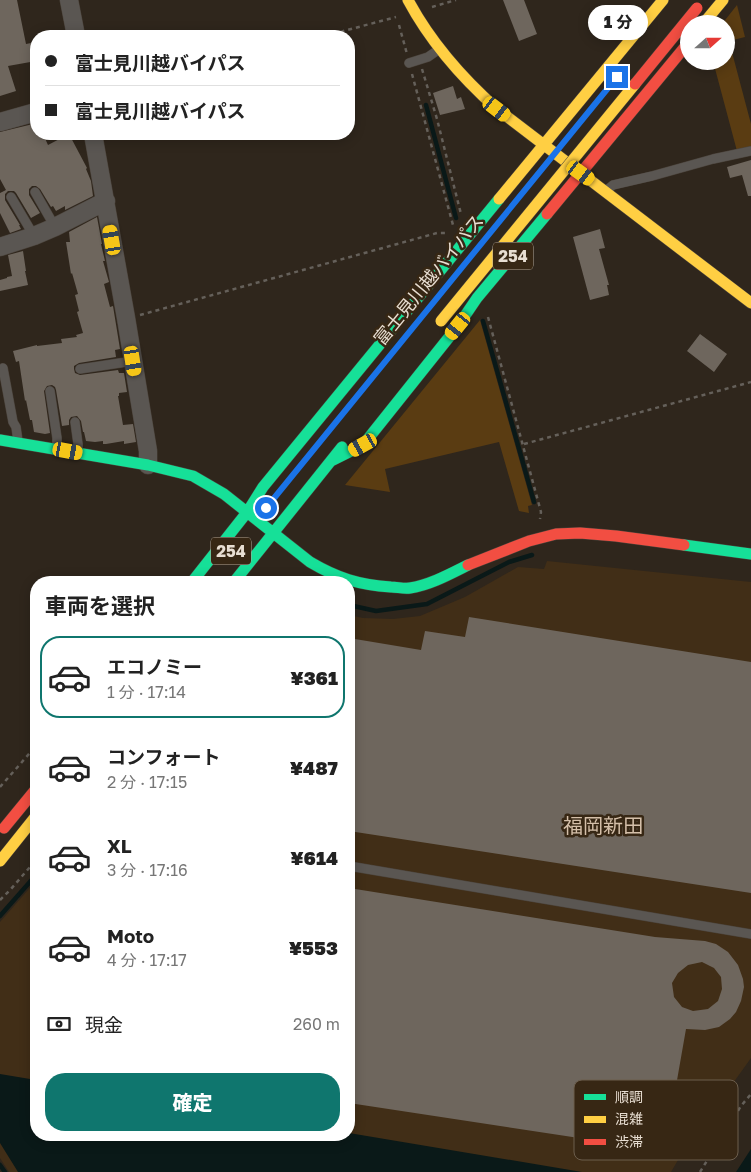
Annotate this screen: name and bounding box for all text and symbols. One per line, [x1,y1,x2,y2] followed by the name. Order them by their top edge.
[587,5,647,40] callout: 1 分
[604,12,632,32] text: 1 分
[680,15,735,70] north arrow
[680,15,735,70] map controls
[75,51,246,74] text: 富士見川越バイパス
[606,66,628,88] route end
[480,94,513,124] car
[75,99,246,122] text: 富士見川越バイパス
[564,158,597,188] car
[369,210,488,349] street label: 富士見川越バイパス
[102,224,121,256] car
[493,242,533,270] road number: 254
[442,310,473,342] car
[123,345,142,377] car
[346,431,379,459] car
[51,441,84,461] car
[255,497,277,519] route start
[211,538,251,564] road number: 254
[45,592,155,619] text: 車両を選択
[47,655,92,700] icon: car
[107,655,202,678] text: エコノミー
[290,666,338,689] text: ¥361
[107,682,186,702] text: 1 分 · 17:14
[47,745,92,790] icon: car
[107,745,220,768] text: コンフォート
[290,756,338,779] text: ¥487
[107,772,187,792] text: 2 分 · 17:15
[563,813,643,837] district label: 福岡新田
[107,834,132,857] text: XL
[47,835,92,880] icon: car
[290,846,338,869] text: ¥614
[107,860,188,880] text: 3 分 · 17:16
[107,924,154,947] text: Moto
[47,925,92,970] icon: car
[289,936,338,959] text: ¥553
[107,950,187,970] text: 4 分 · 17:17
[45,1010,73,1038] icon: cash
[85,1013,123,1036] text: 現金
[293,1014,340,1034] text: 260 m
[45,1073,340,1131] button: 確定
[574,1080,738,1160] legend
[615,1088,643,1105] text: 順調
[615,1110,643,1127] text: 混雑
[615,1133,643,1150] text: 渋滞

